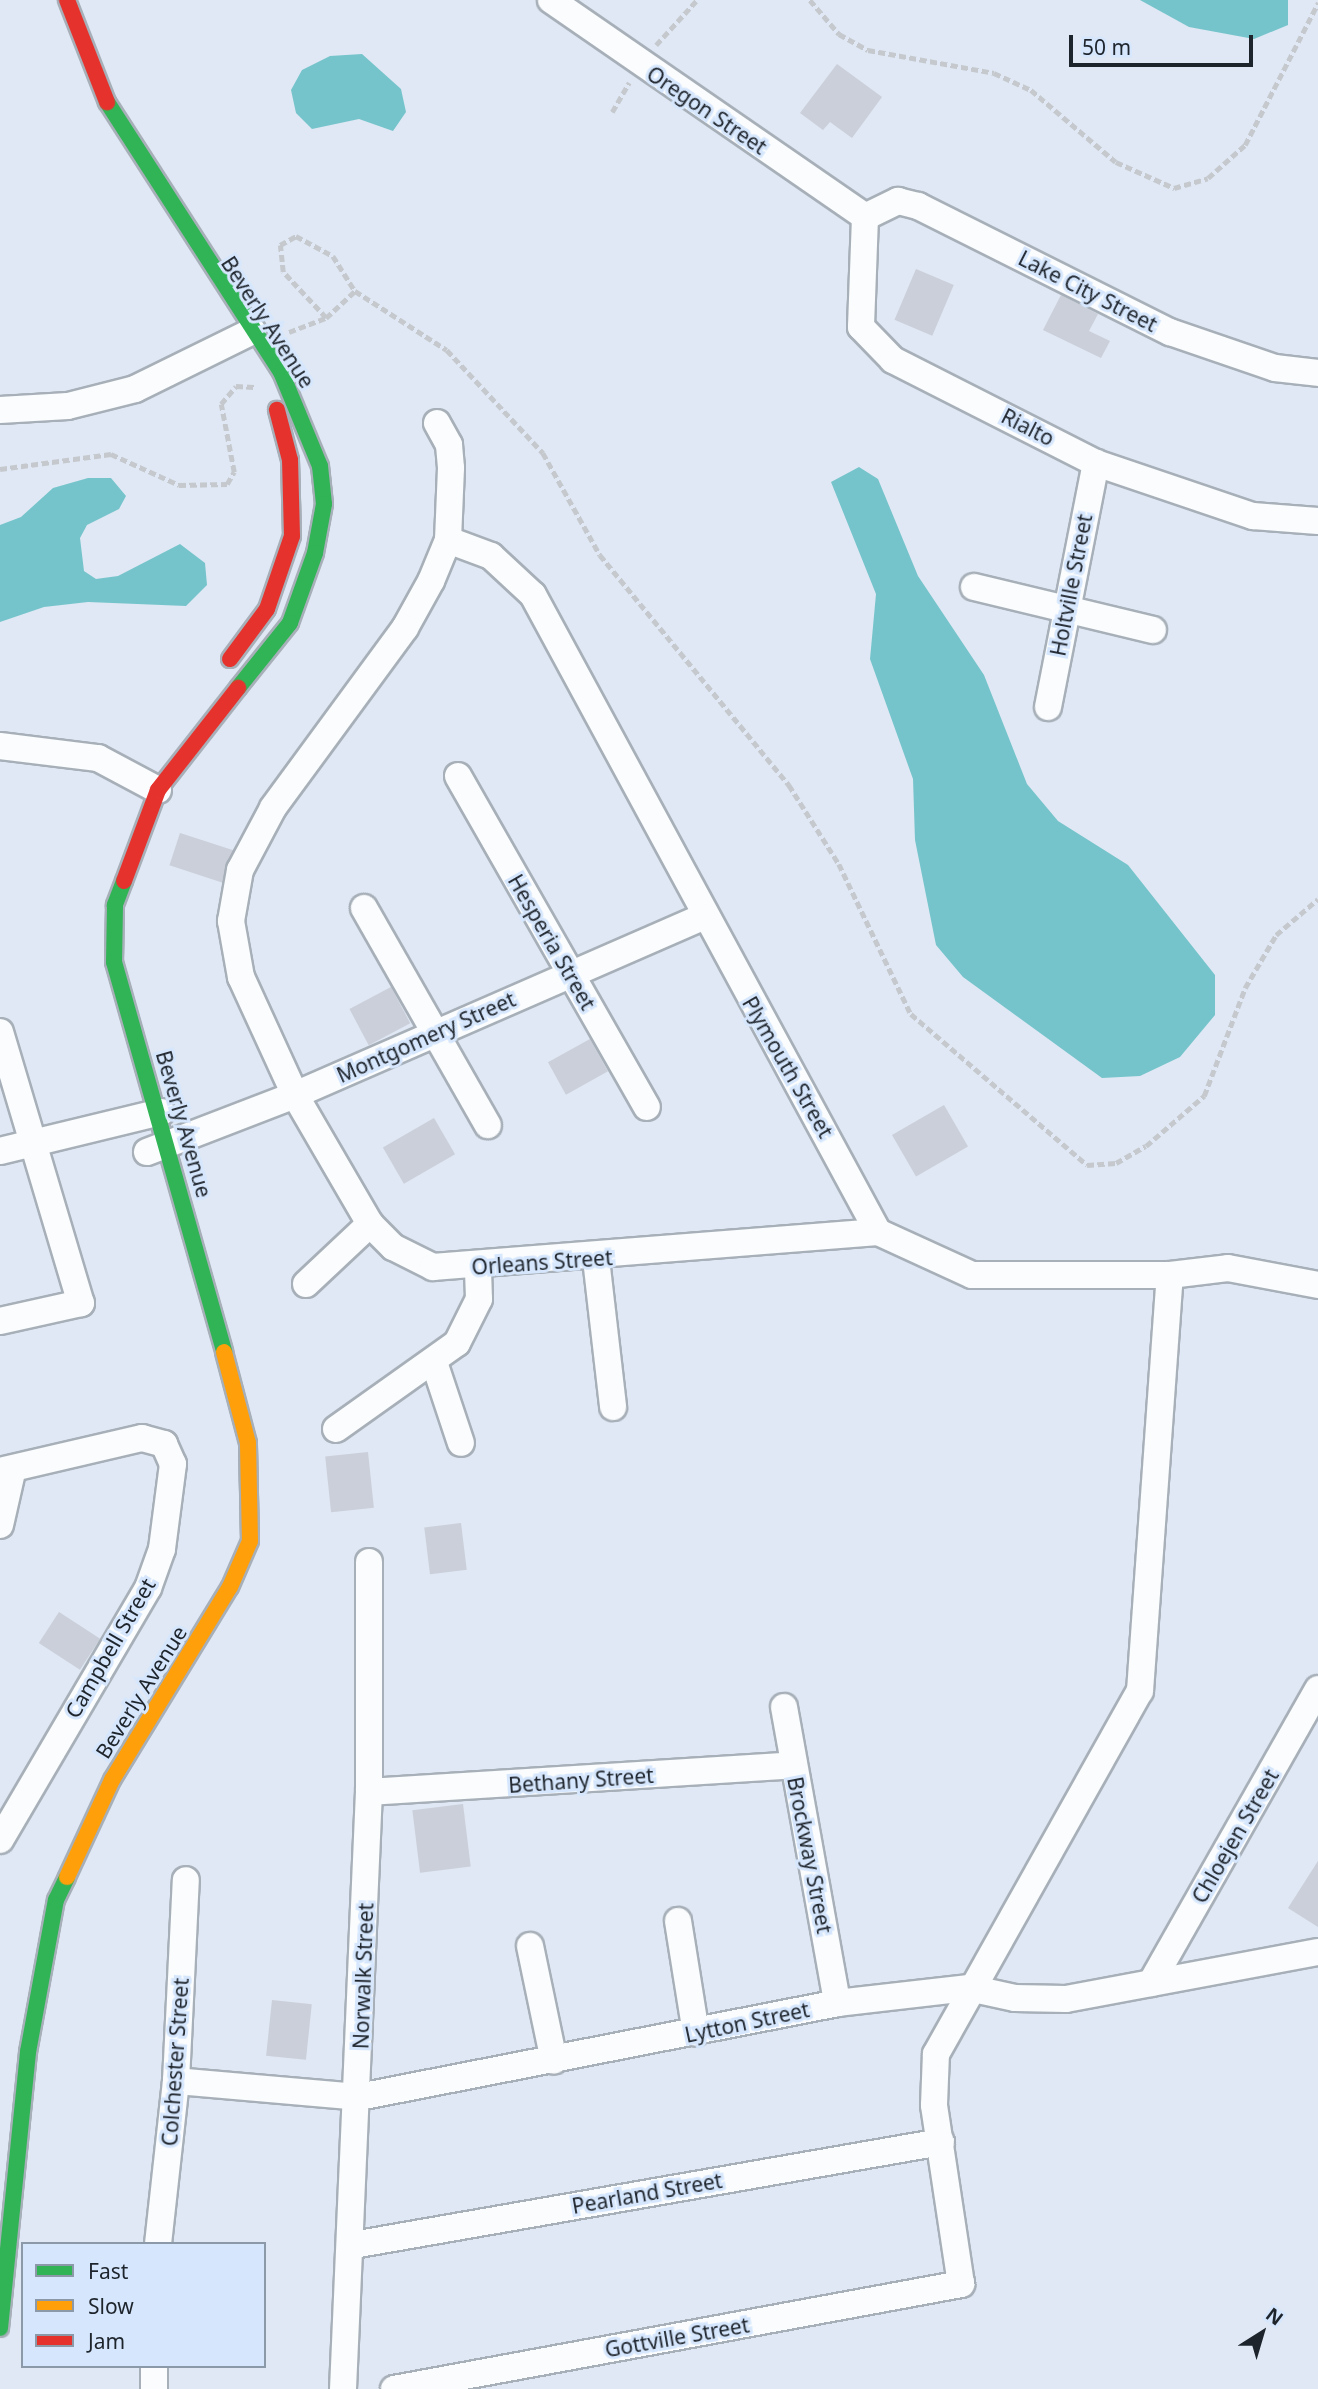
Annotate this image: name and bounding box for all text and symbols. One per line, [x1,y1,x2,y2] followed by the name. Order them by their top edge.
[1073,21,1257,65] scale bar
[1082,33,1131,61] text: 50 m
[642,61,772,159] street label: Oregon Street
[1014,245,1162,337] street label: Lake City Street
[216,252,320,392] street label: Beverly Avenue
[997,403,1059,451] street label: Rialto
[1045,512,1097,658] street label: Holtville Street
[503,870,601,1014] street label: Hesperia Street
[333,986,519,1088] street label: Montgomery Street
[737,992,839,1142] street label: Plymouth Street
[151,1048,217,1200] street label: Beverly Avenue
[471,1245,613,1279] street label: Orleans Street
[60,1574,160,1722] street label: Campbell Street
[90,1621,192,1763] street label: Beverly Avenue
[507,1762,655,1798] street label: Bethany Street
[1186,1765,1284,1907] street label: Chloejen Street
[782,1775,838,1935] street label: Brockway Street
[348,1902,378,2050] street label: Norwalk Street
[157,1977,193,2147] street label: Colchester Street
[682,1997,812,2047] street label: Lytton Street
[570,2167,724,2219] street label: Pearland Street
[21,2242,266,2368] legend
[88,2257,128,2285] text: Fast
[88,2292,134,2320] text: Slow
[1227,2298,1297,2368] north arrow
[1261,2301,1289,2331] text: N
[603,2312,751,2362] street label: Gottville Street
[88,2327,125,2355] text: Jam

